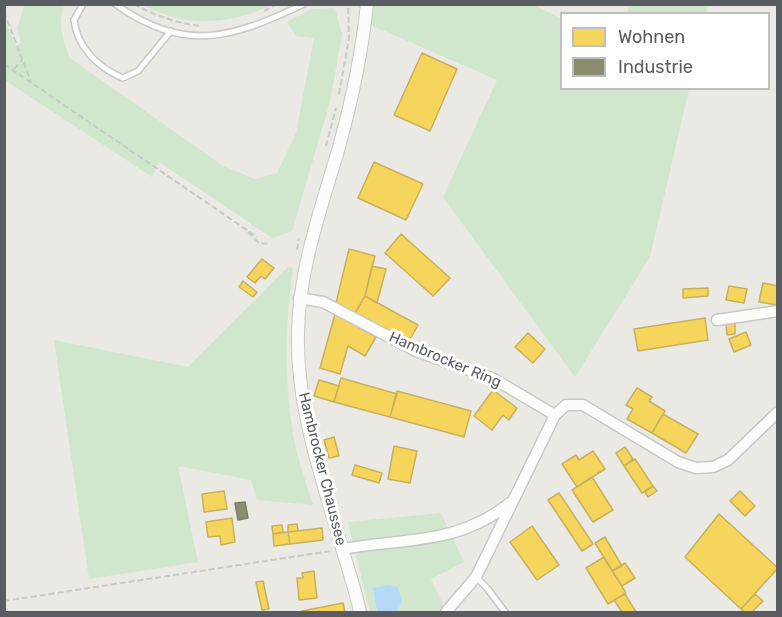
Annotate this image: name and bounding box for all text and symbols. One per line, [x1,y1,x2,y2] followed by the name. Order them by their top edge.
[560,12,770,90] legend
[618,26,685,48] text: Wohnen
[618,56,693,78] text: Industrie
[386,328,504,392] street label: Hambrocker Ring
[294,390,350,548] street label: Hambrocker Chaussee

